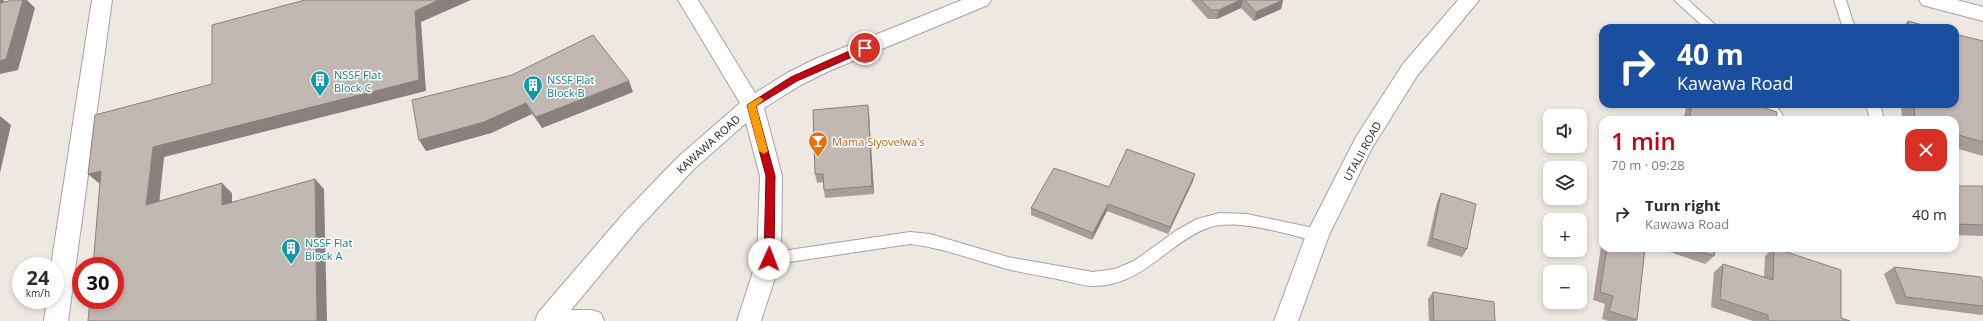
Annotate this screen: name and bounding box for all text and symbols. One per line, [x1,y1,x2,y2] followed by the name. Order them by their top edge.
[848,31,882,65] pin
[1677,35,1744,73] text: 40 m
[854,37,876,59] icon: arrive
[1611,40,1663,92] icon: right
[334,67,381,95] place label: NSSF Flat Block C
[309,69,331,97] building icon: NSSF Flat Block C
[1677,71,1794,95] text: Kawawa Road
[547,72,594,100] place label: NSSF Flat Block B
[522,74,544,102] building icon: NSSF Flat Block B
[1543,109,1587,309] map controls
[1543,109,1587,153] button: sound
[673,111,743,177] street label: KAWAWA ROAD
[1339,118,1385,184] street label: UTALII ROAD
[1611,124,1676,157] text: 1 min
[1905,129,1947,171] button: close
[807,130,829,158] bar icon: Mama Siyovelwa's
[832,134,925,149] place label: Mama Siyovelwa's
[1611,156,1685,174] text: 70 m · 09:28
[1543,161,1587,205] button: layers
[1645,195,1720,215] text: Turn right
[1611,203,1633,225] icon: right
[1912,204,1947,224] text: 40 m
[1543,213,1587,257] button: +
[1645,215,1729,233] text: Kawawa Road
[305,235,352,263] place label: NSSF Flat Block A
[280,237,302,265] building icon: NSSF Flat Block A
[748,238,790,280] position arrow
[72,257,124,309] speed limit sign: 30
[27,264,49,291] text: 24
[1543,265,1587,309] button: −
[26,286,50,300] text: km/h

